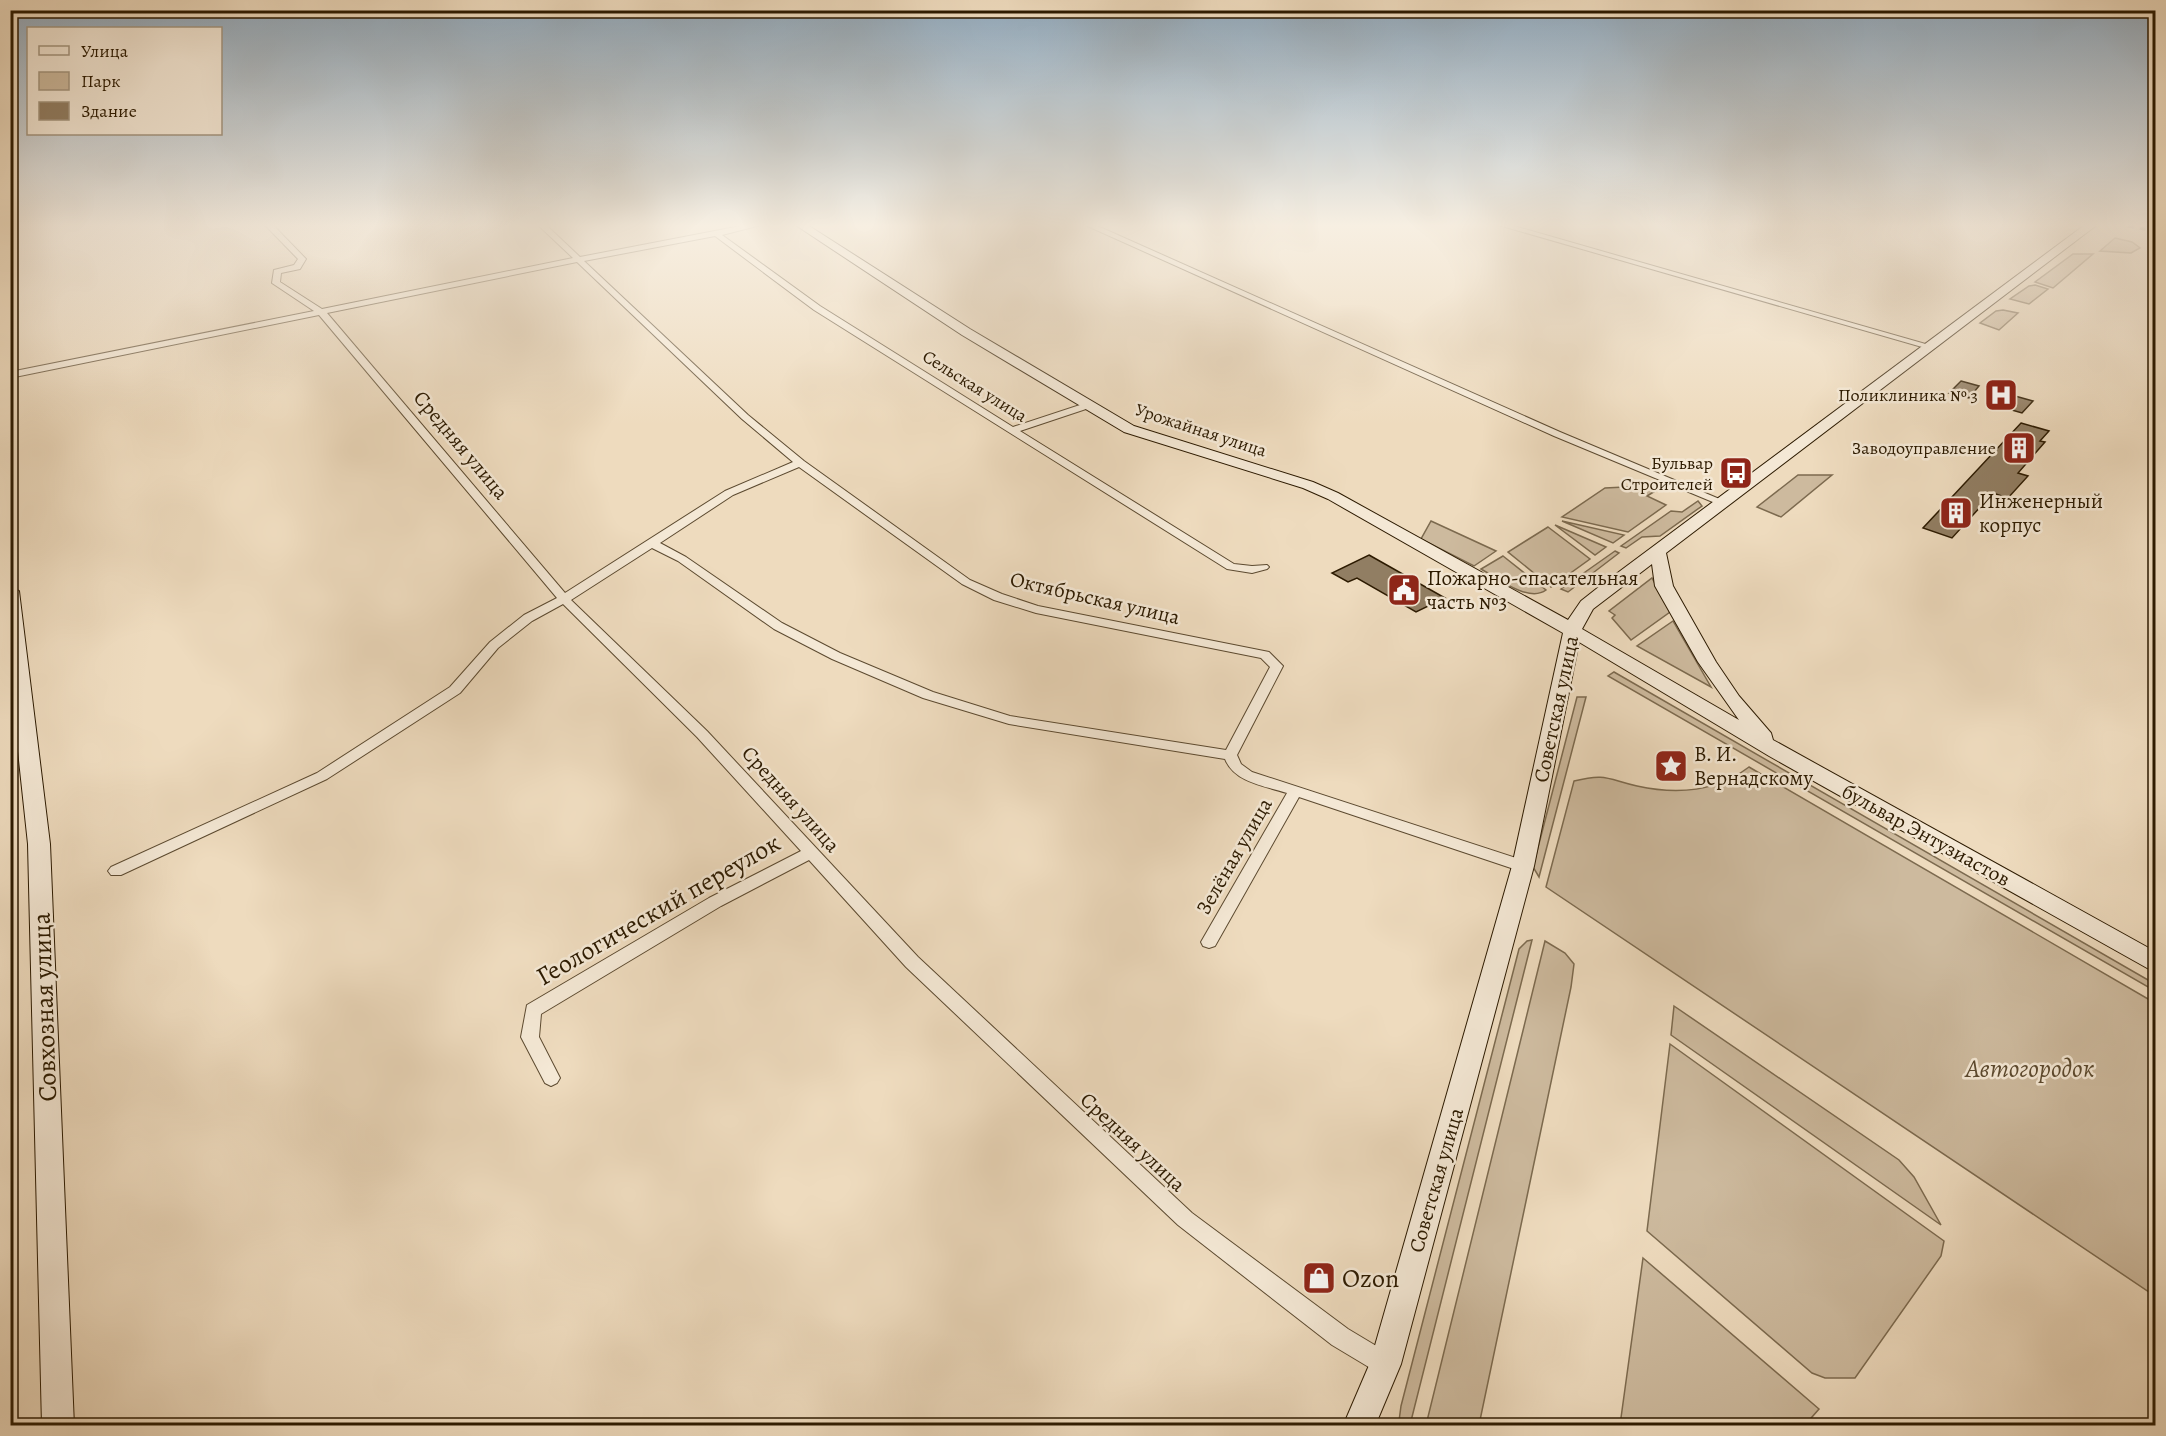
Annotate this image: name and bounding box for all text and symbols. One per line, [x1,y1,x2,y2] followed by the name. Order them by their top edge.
[27,27,222,135] legend
[81,39,129,63] text: Улица
[81,69,121,93] text: Парк
[81,99,137,123] text: Здание
[918,344,1033,428] street label: Сельская улица
[1983,377,2019,413] hospital icon: Поликлиника № 3
[1838,383,1978,407] place label: Поликлиника № 3
[407,385,515,506] street label: Средняя улица
[1132,397,1270,463] street label: Урожайная улица
[2001,430,2037,466] building icon: Заводоуправление
[1852,436,1996,460] place label: Заводоуправление
[1621,451,1713,496] place label: Бульвар Строителей
[1718,455,1754,491] bus stop icon: Бульвар Строителей
[1979,487,2103,539] place label: Инженерный корпус
[1938,495,1974,531] building icon: Инженерный корпус
[1427,564,1638,616] place label: Пожарно-спасательная часть №3
[1007,565,1183,631] street label: Октябрьская улица
[1386,572,1422,608] public building icon: Пожарно-спасательная часть №3
[1527,633,1585,785] street label: Советская улица
[736,740,847,859] street label: Средняя улица
[1694,740,1813,792] place label: В. И. Вернадскому
[1653,748,1689,784] place icon: В. И. Вернадскому
[1837,777,2015,893] street label: бульвар Энтузиастов
[1189,792,1279,919] street label: Зелёная улица
[530,825,787,994] street label: Геологический переулок
[24,912,65,1102] street label: Совхозная улица
[1964,1051,2095,1086] park label: Автогородок
[1074,1086,1192,1198] street label: Средняя улица
[1402,1104,1470,1256] street label: Советская улица
[1301,1260,1337,1296] shop icon: Ozon
[1342,1261,1399,1296] place label: Ozon

